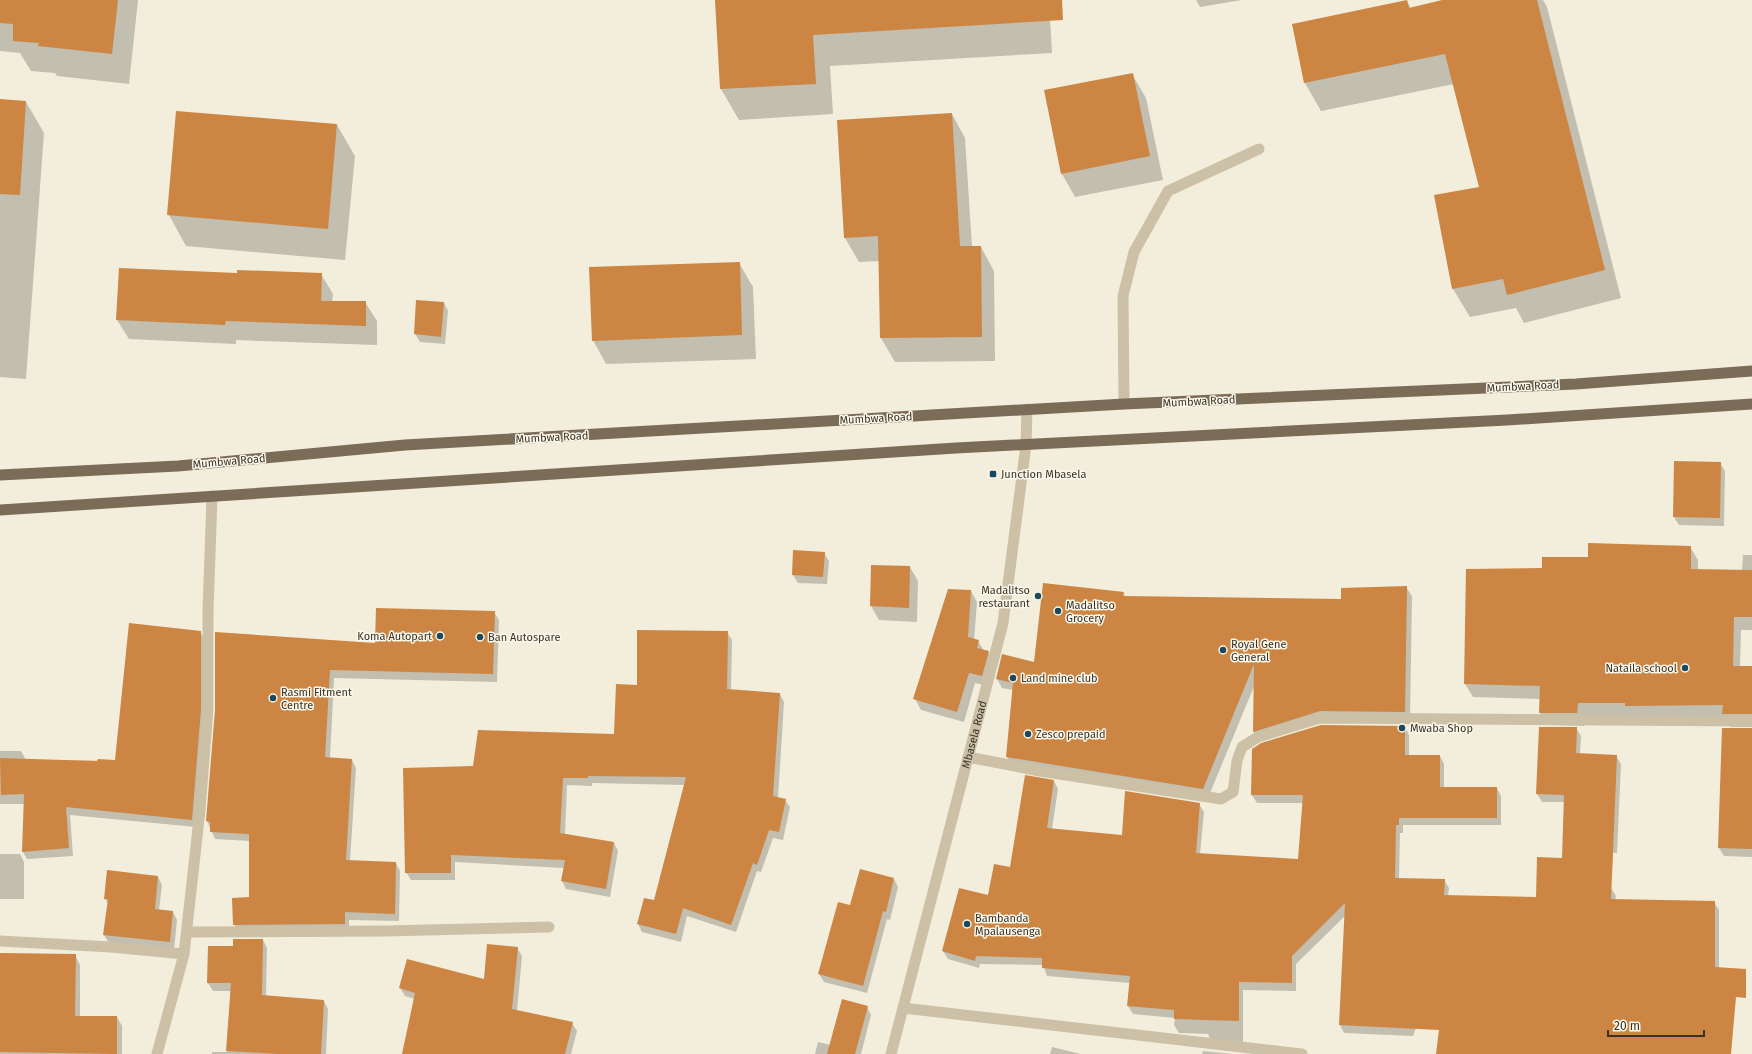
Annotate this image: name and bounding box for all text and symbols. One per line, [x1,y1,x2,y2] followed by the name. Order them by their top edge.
[1486,378,1560,395] street label: Mumbwa Road
[1162,393,1236,410] street label: Mumbwa Road
[839,410,913,427] street label: Mumbwa Road
[515,429,589,446] street label: Mumbwa Road
[192,452,266,471] street label: Mumbwa Road
[1001,468,1086,481] place label: Junction Mbasela
[988,469,998,479] marker: Junction Mbasela
[978,584,1030,610] place label: Madalitso restaurant
[1033,591,1043,601] marker: Madalitso restaurant
[1066,599,1115,625] place label: Madalitso Grocery
[1053,606,1063,616] marker: Madalitso Grocery
[357,630,432,643] place label: Koma Autopart
[435,631,445,641] marker: Koma Autopart
[488,631,560,644] place label: Ban Autospare
[475,632,485,642] marker: Ban Autospare
[1231,638,1287,664] place label: Royal Gene General
[1218,645,1228,655] marker: Royal Gene General
[1606,662,1677,675] place label: Nataila school
[1680,663,1690,673] marker: Nataila school
[1021,672,1098,685] place label: Land mine club
[1008,673,1018,683] marker: Land mine club
[281,686,352,712] place label: Rasmi Fitment Centre
[268,693,278,703] marker: Rasmi Fitment Centre
[959,699,990,770] street label: Mbasela Road
[1410,722,1473,735] place label: Mwaba Shop
[1397,723,1407,733] marker: Mwaba Shop
[1036,728,1106,741] place label: Zesco prepaid
[1023,729,1033,739] marker: Zesco prepaid
[975,912,1040,938] place label: Bambanda Mpalausenga
[962,919,972,929] marker: Bambanda Mpalausenga
[1608,1012,1704,1038] scale bar
[1614,1019,1640,1033] text: 20 m

